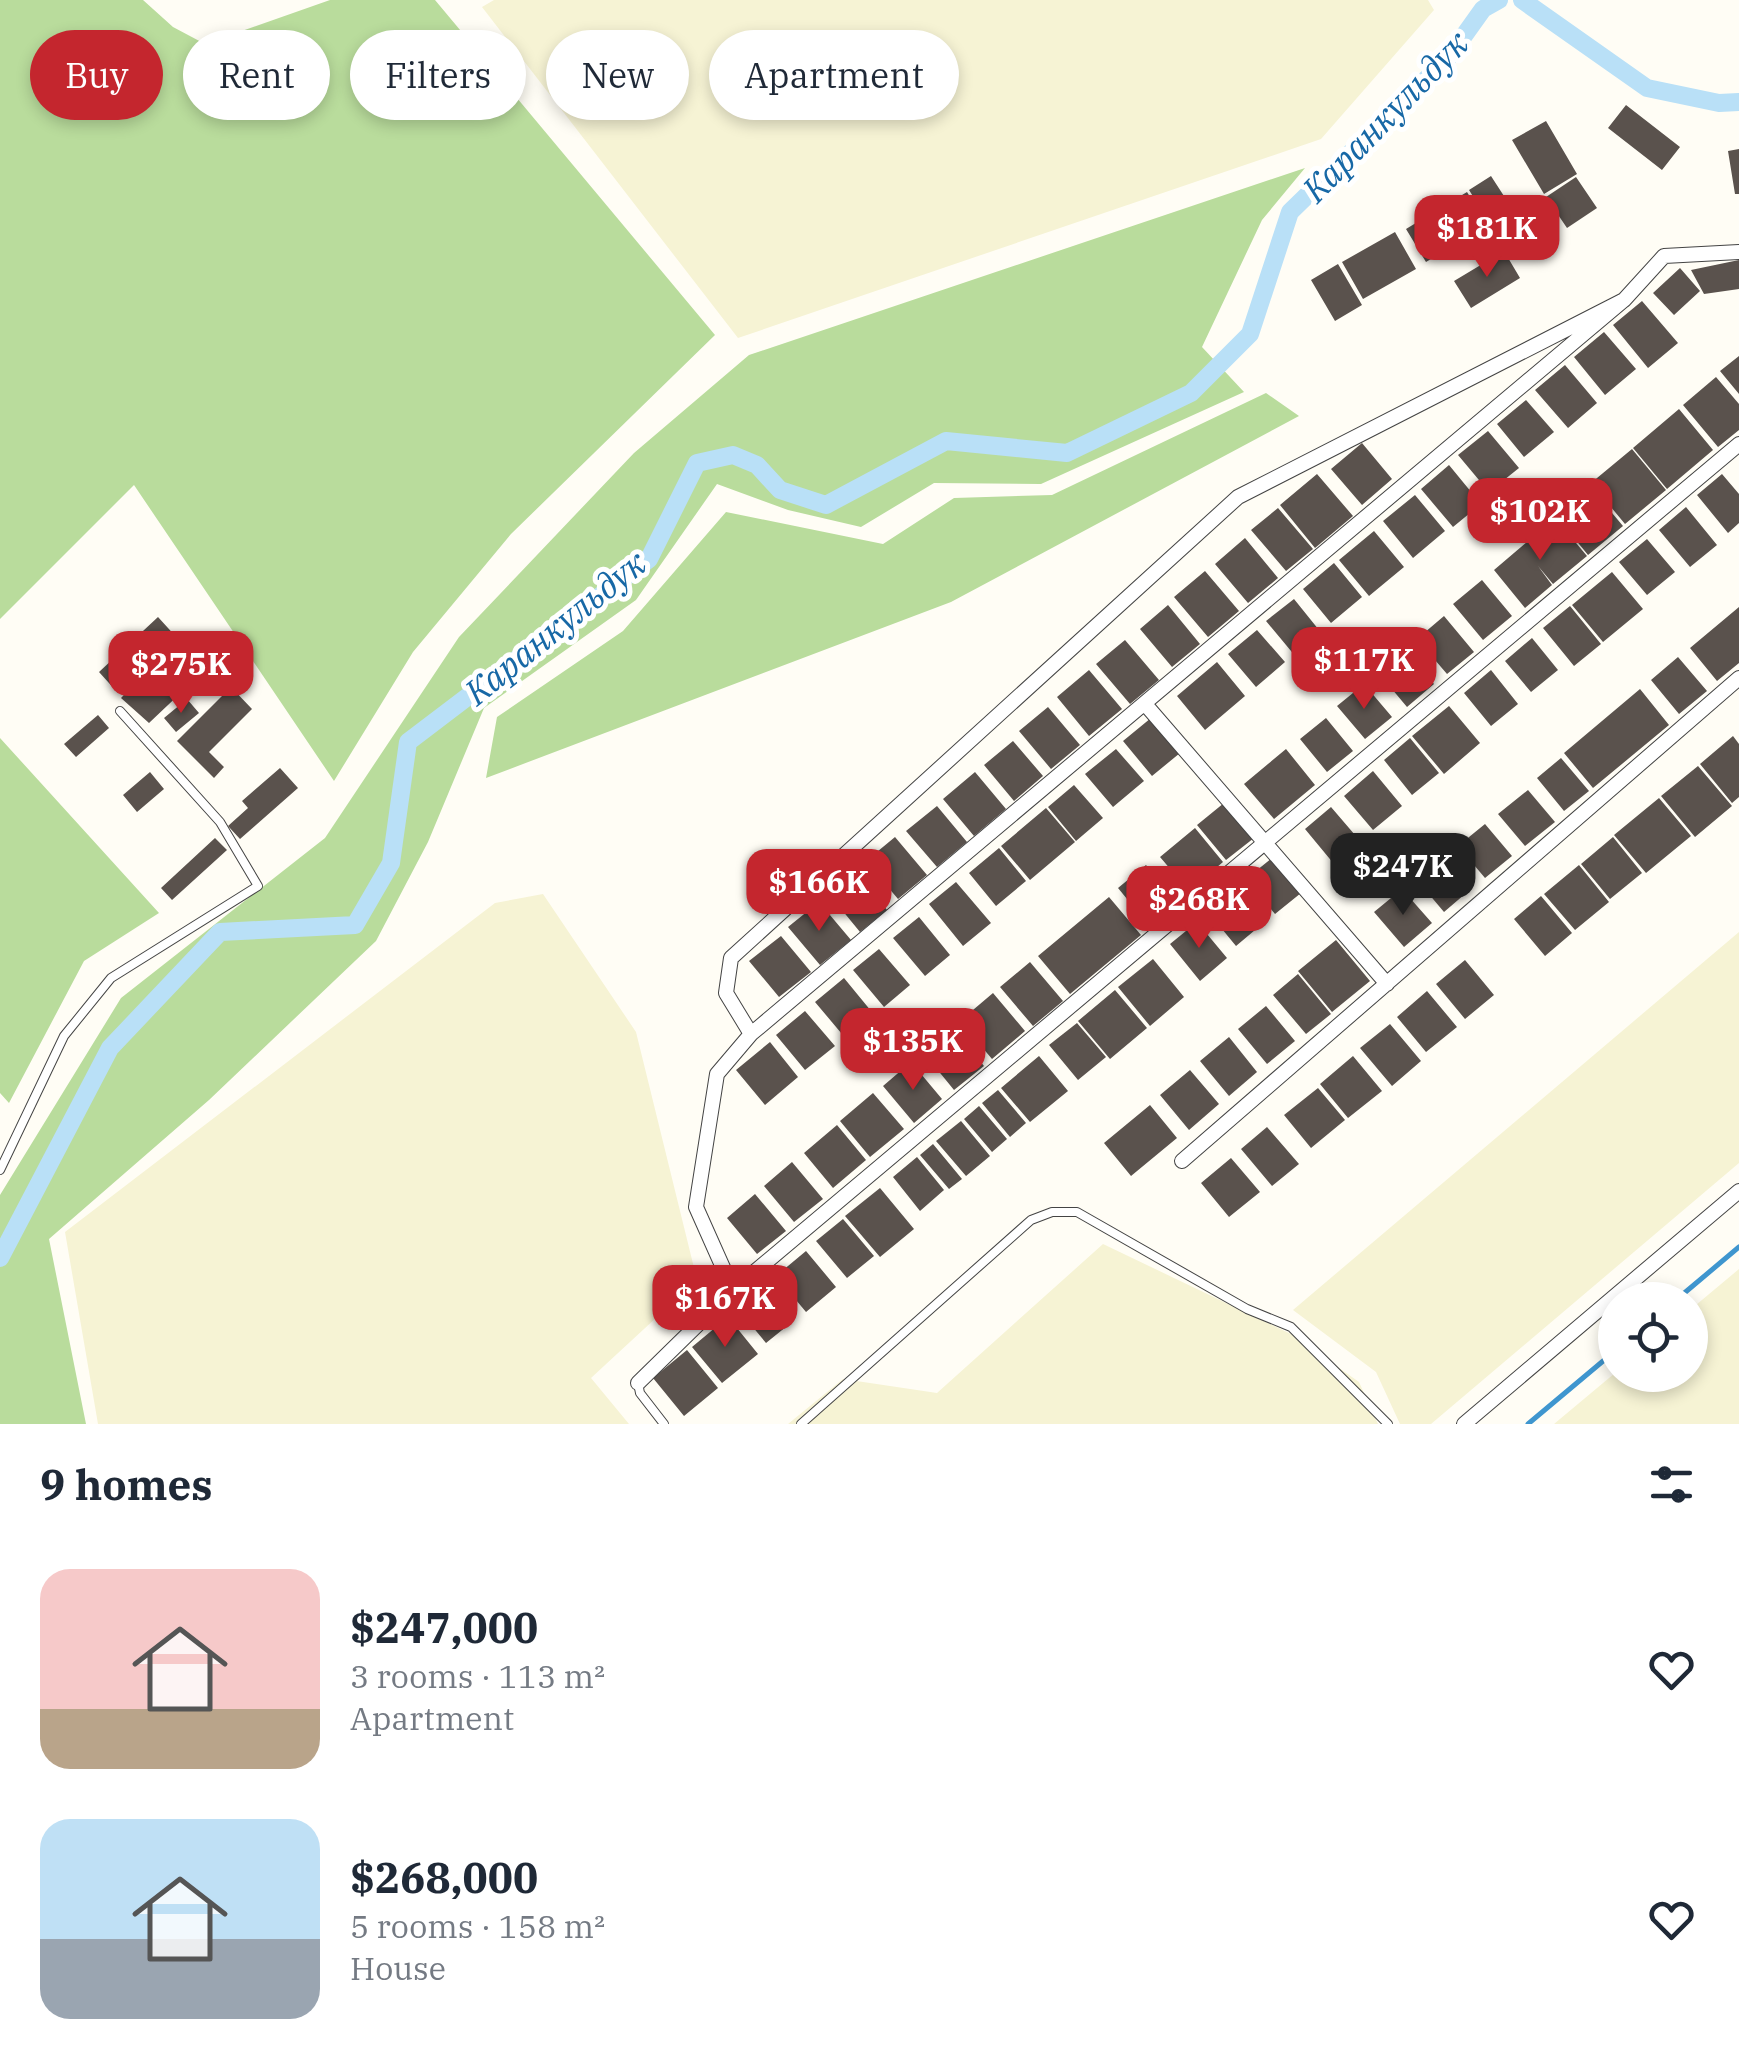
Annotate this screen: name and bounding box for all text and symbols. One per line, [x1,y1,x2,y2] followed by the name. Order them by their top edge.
[1291,20,1479,212] water label: Каранкульдук
[30,30,163,120] chip: Buy
[183,30,330,120] chip: Rent
[350,30,526,120] chip: Filters
[546,30,689,120] chip: New
[709,30,959,120] chip: Apartment
[1417,195,1557,280] pin: $181K
[1436,206,1538,248] text: $181K
[1470,478,1610,563] pin: $102K
[1489,489,1591,531] text: $102K
[454,539,656,715] water label: Каранкульдук
[1294,627,1434,712] pin: $117K
[111,631,251,716] pin: $275K
[1313,638,1415,680] text: $117K
[130,642,232,684] text: $275K
[1333,833,1473,918] pin: $247K
[1352,844,1454,886] text: $247K
[749,849,889,934] pin: $166K
[768,860,870,902] text: $166K
[1129,866,1269,951] pin: $268K
[1148,877,1250,919] text: $268K
[843,1008,983,1093] pin: $135K
[862,1019,964,1061] text: $135K
[655,1265,795,1350] pin: $167K
[674,1276,776,1318] text: $167K
[1598,1282,1708,1392] map controls
[1598,1282,1708,1392] button: locate
[40,1457,213,1512] text: 9 homes
[1644,1457,1699,1512] icon: filters
[350,1600,538,1655] text: $247,000
[120,1609,240,1729] icon: home
[1644,1642,1699,1697] icon: heart
[350,1655,605,1697] text: 3 rooms · 113 m²
[350,1697,514,1739] text: Apartment
[350,1850,538,1905] text: $268,000
[120,1859,240,1979] icon: home
[1644,1892,1699,1947] icon: heart
[350,1905,605,1947] text: 5 rooms · 158 m²
[350,1947,446,1989] text: House

